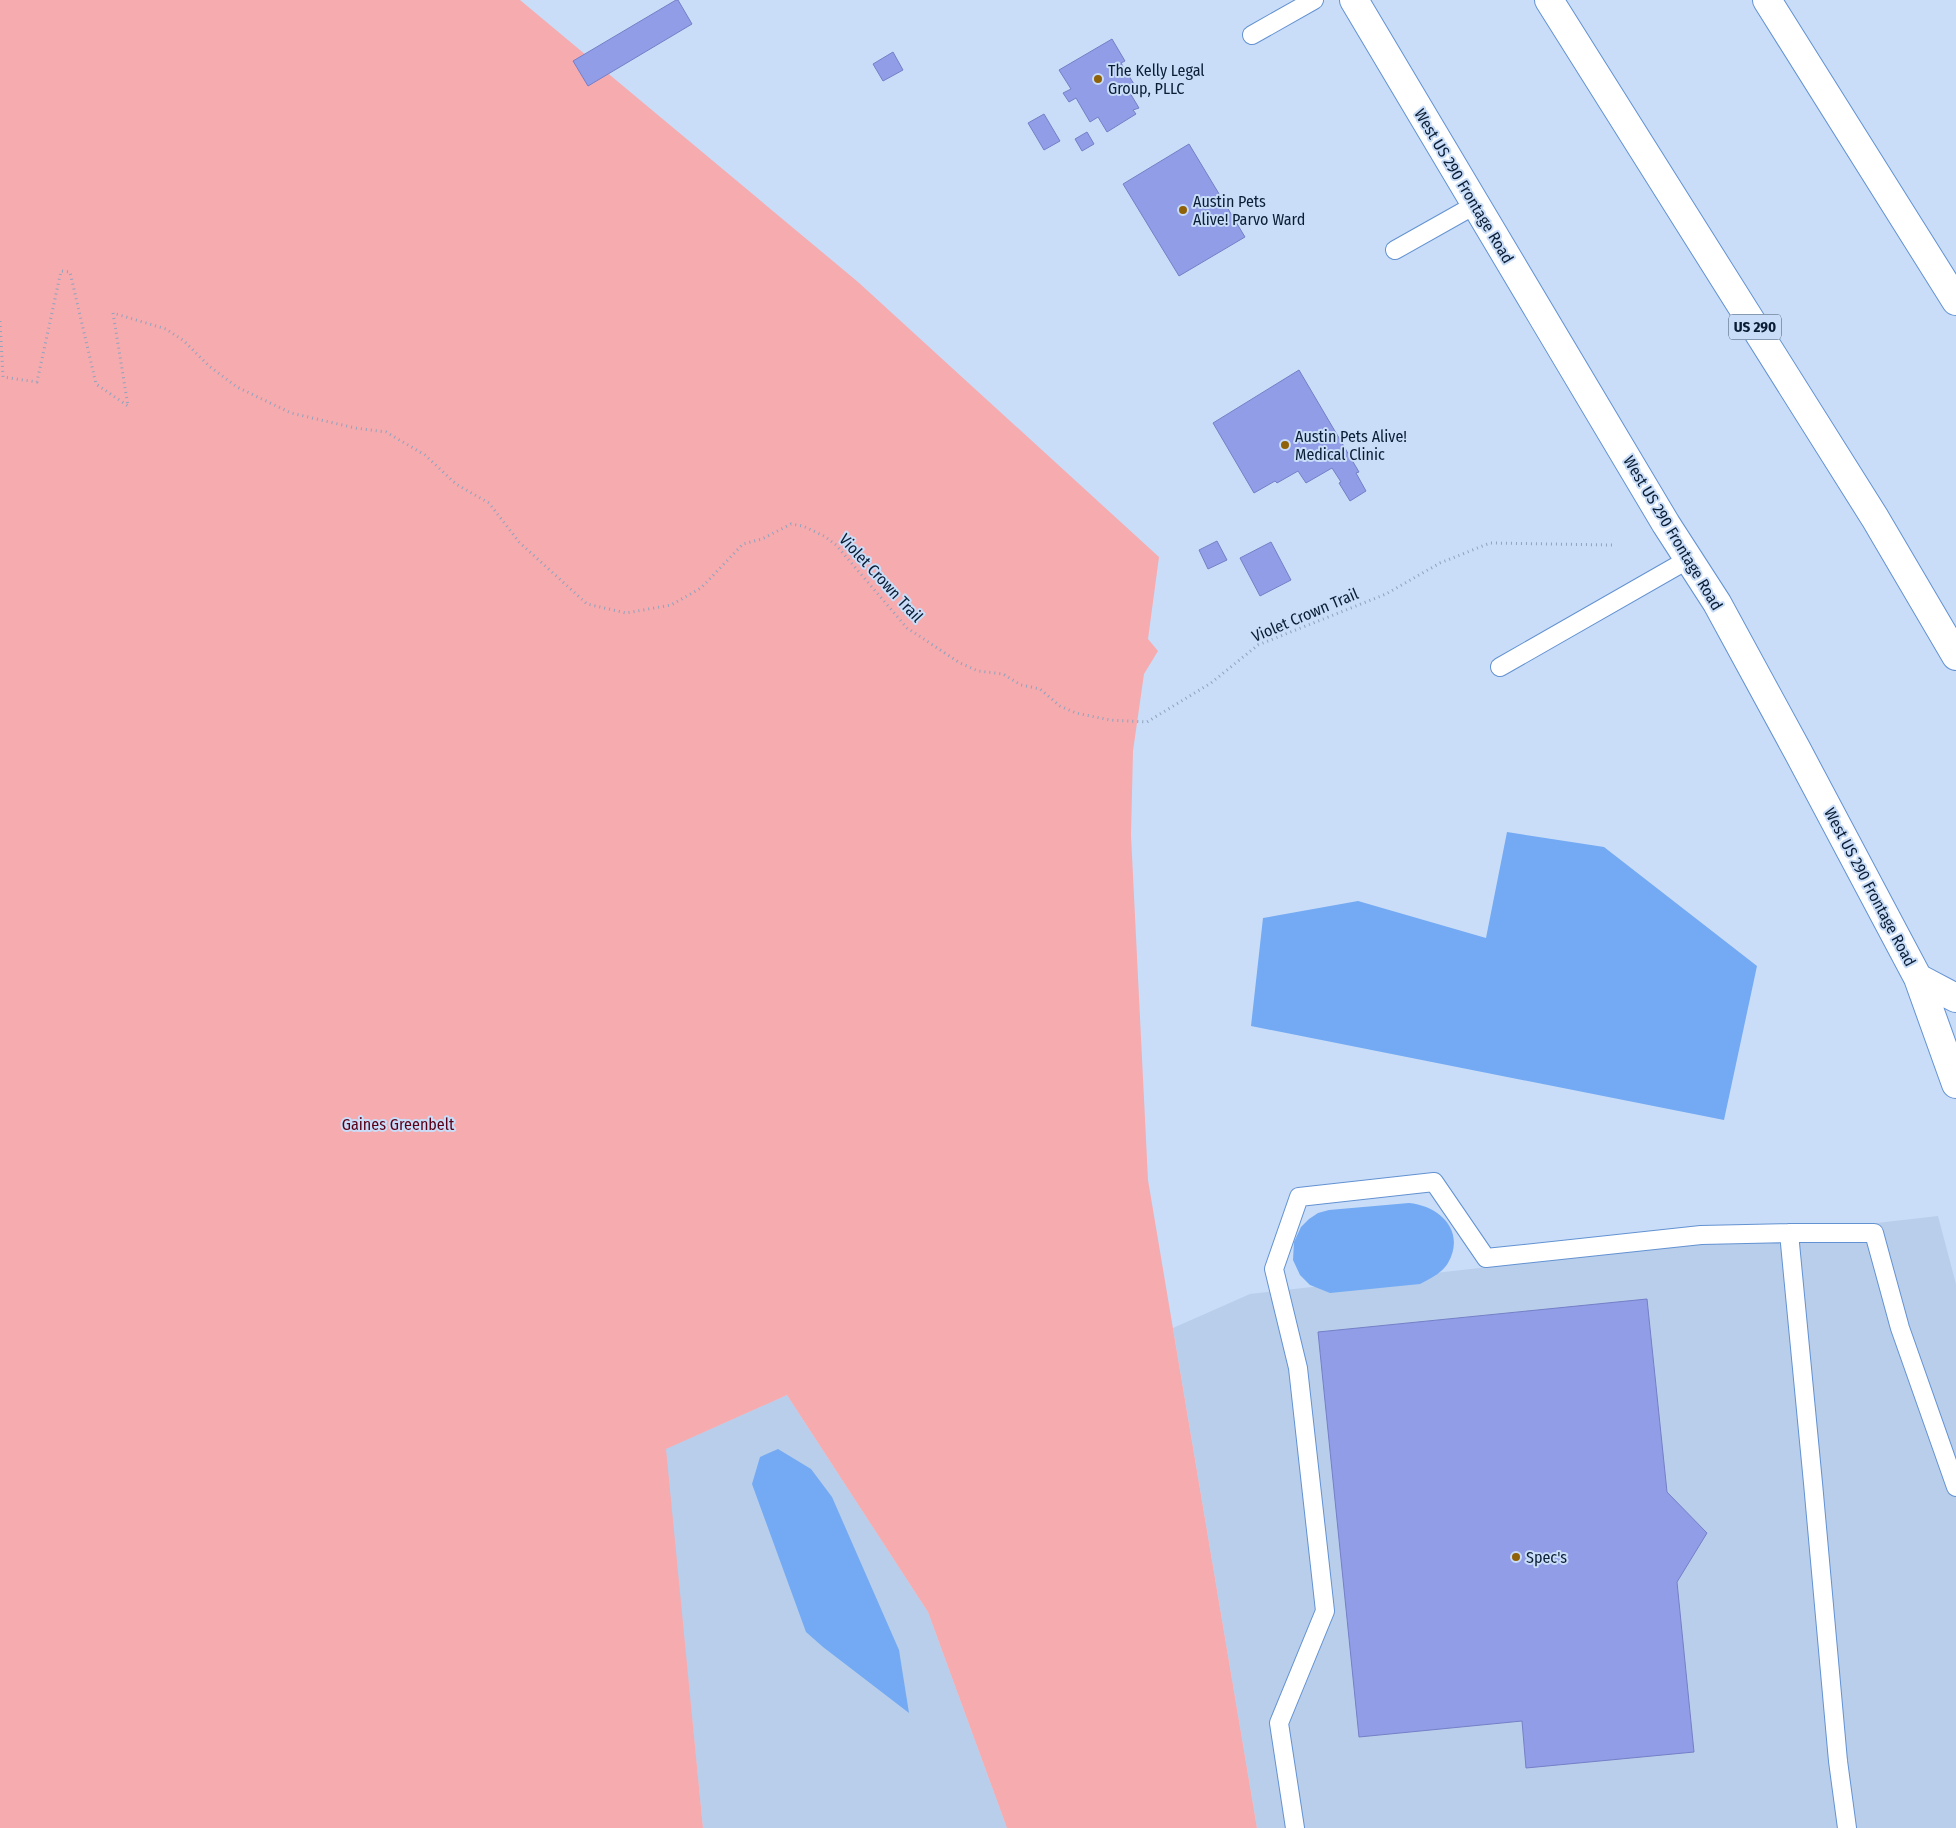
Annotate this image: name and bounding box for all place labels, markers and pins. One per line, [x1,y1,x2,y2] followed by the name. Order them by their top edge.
[1108,61,1205,98] place label: The Kelly Legal Group, PLLC
[1092,73,1104,85] marker: The Kelly Legal Group, PLLC
[1193,192,1305,229] place label: Austin Pets Alive! Parvo Ward
[1177,204,1189,216] marker: Austin Pets Alive! Parvo Ward
[1295,427,1407,464] place label: Austin Pets Alive! Medical Clinic
[1279,439,1291,451] marker: Austin Pets Alive! Medical Clinic
[1526,1548,1567,1567] place label: Spec's
[1510,1551,1522,1563] marker: Spec's

